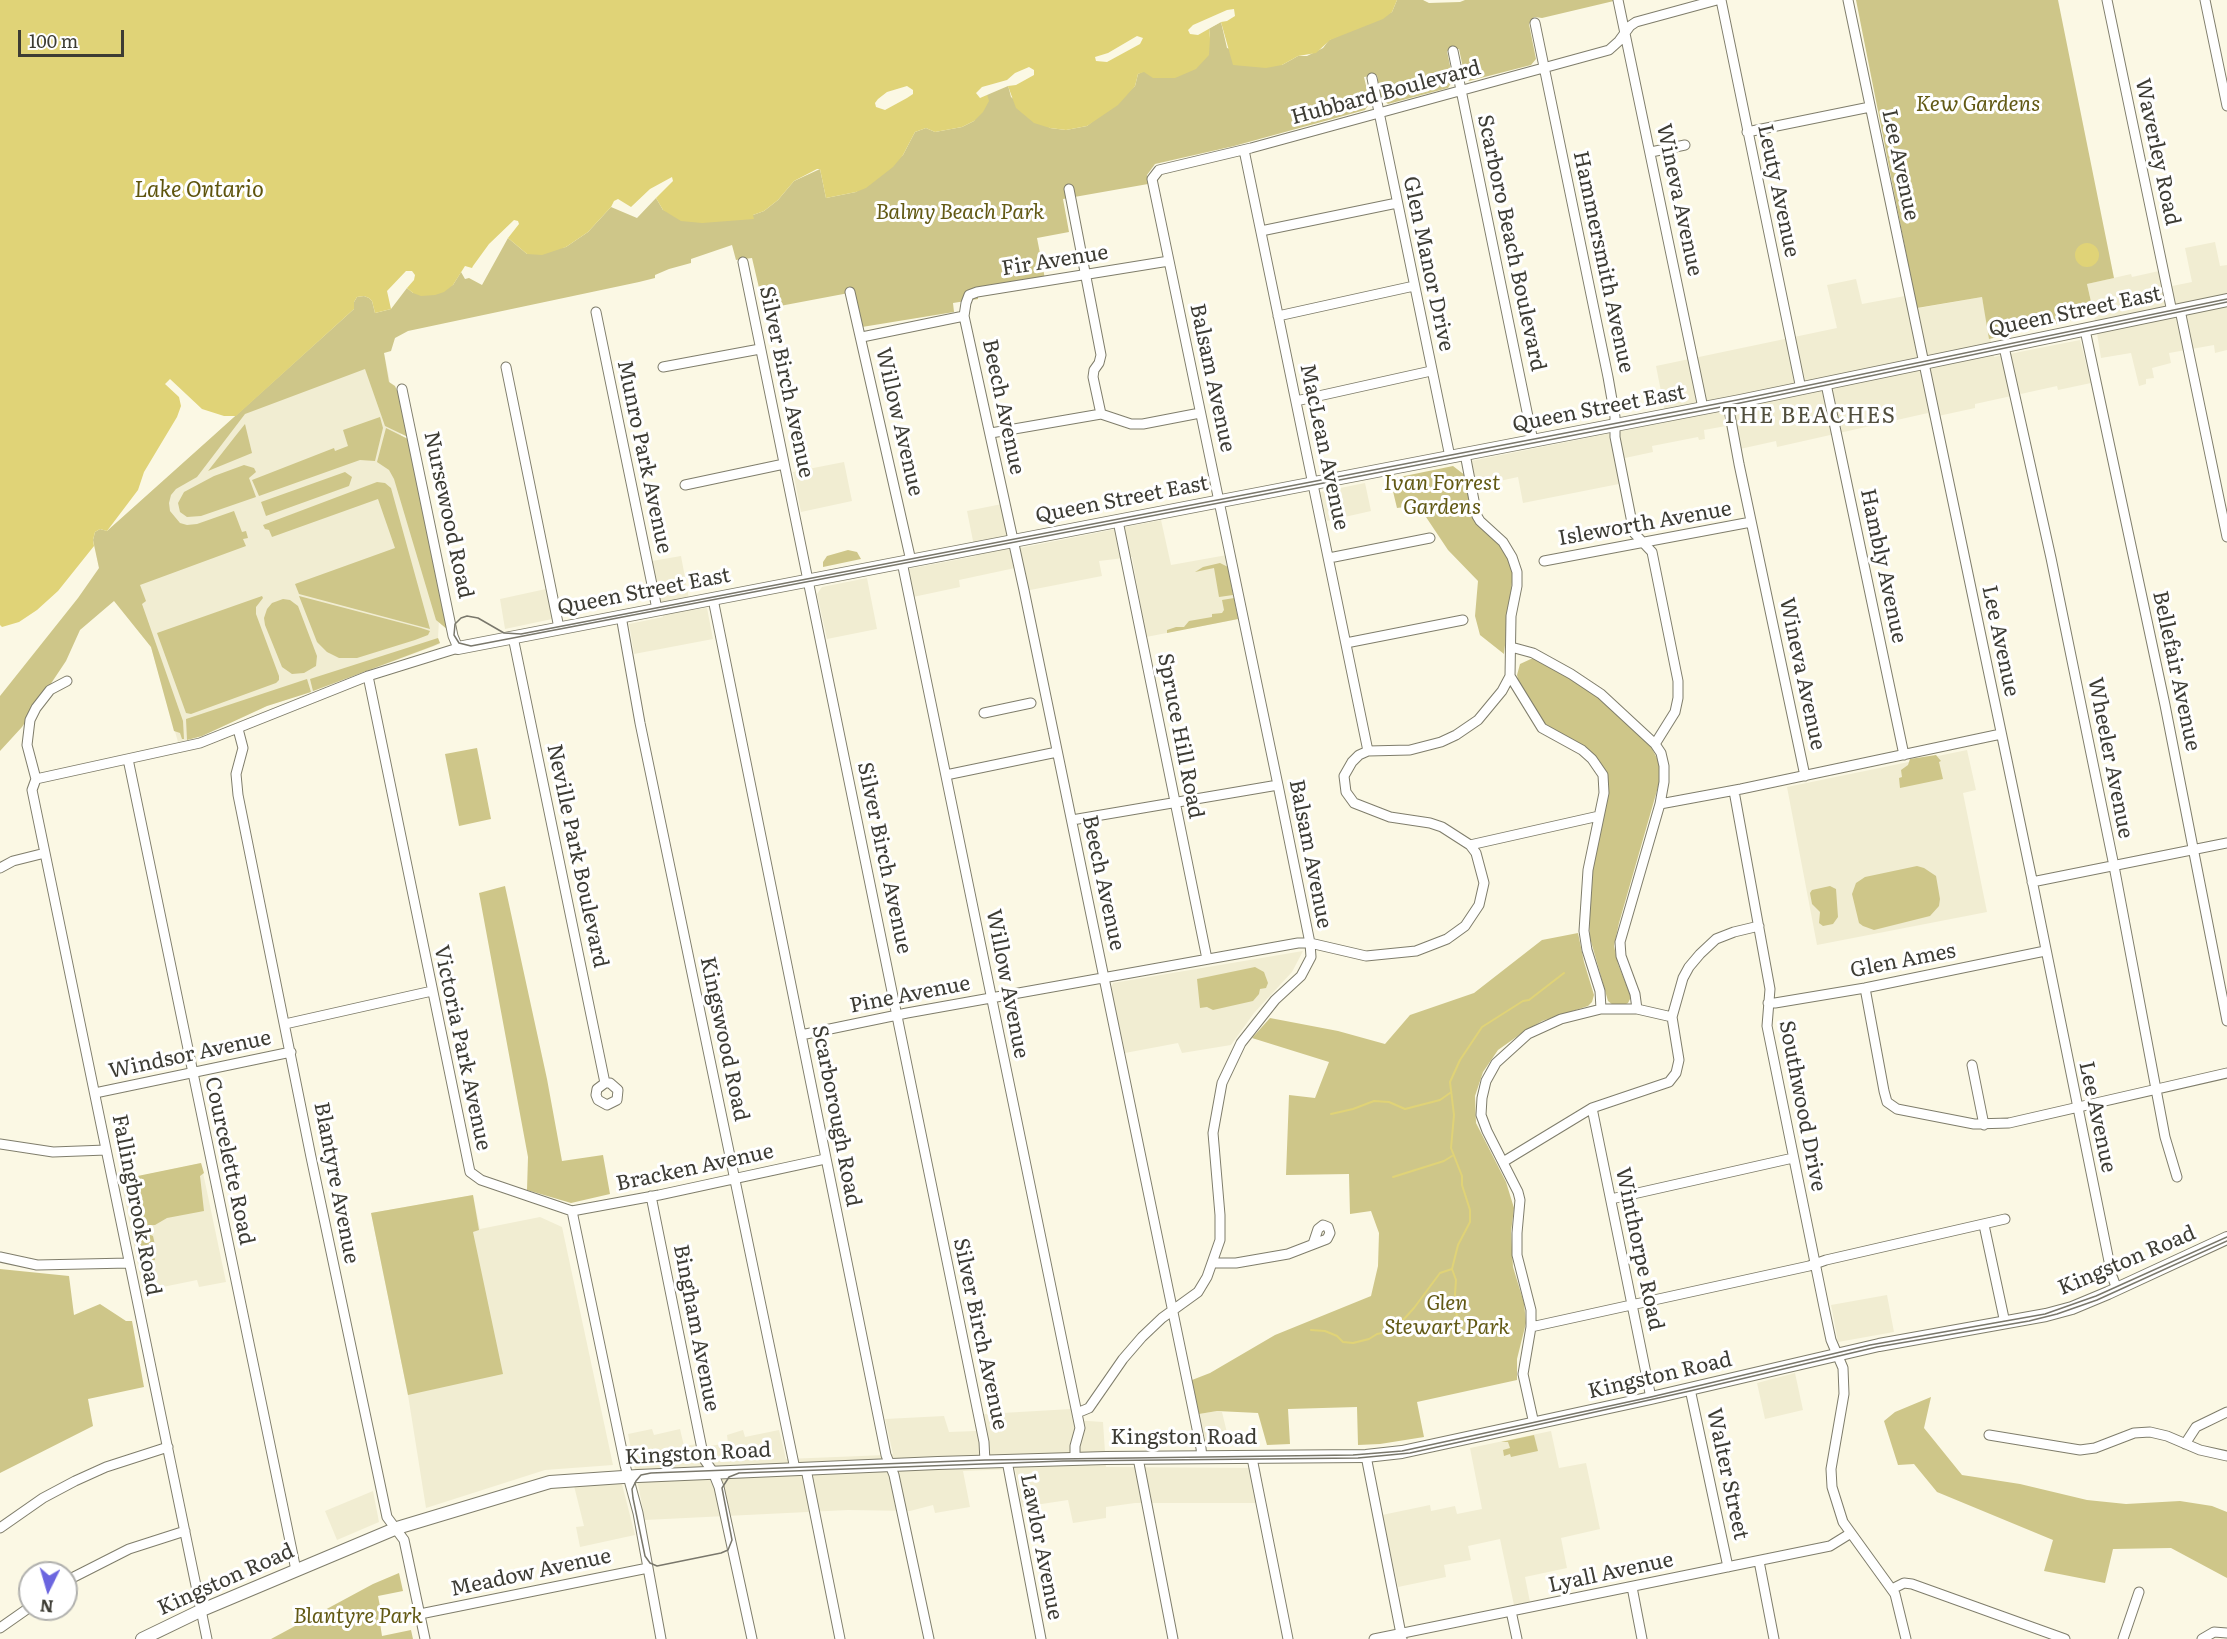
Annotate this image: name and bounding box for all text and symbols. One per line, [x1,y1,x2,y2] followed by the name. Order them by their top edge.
[21,18,128,56] scale bar
[29,27,78,54] text: 100 m
[1288,56,1484,130] street label: Hubbard Boulevard
[2129,76,2185,228] street label: Waverley Road
[1916,92,2040,118] park label: Kew Gardens
[1876,107,1924,223] street label: Lee Avenue
[1471,112,1551,374] street label: Scarboro Beach Boulevard
[1651,121,1707,279] street label: Wineva Avenue
[1752,122,1804,260] street label: Leuty Avenue
[1567,149,1639,375] street label: Hammersmith Avenue
[1397,174,1459,354] street label: Glen Manor Drive
[134,178,264,204] water label: Lake Ontario
[875,200,1045,226] park label: Balmy Beach Park
[1000,240,1110,282] street label: Fir Avenue
[1987,281,2163,343] street label: Queen Street East
[753,284,819,480] street label: Silver Birch Avenue
[1184,301,1240,455] street label: Balsam Avenue
[976,337,1030,477] street label: Beech Avenue
[870,345,928,499] street label: Willow Avenue
[611,358,677,556] street label: Munro Park Avenue
[1294,361,1354,533] street label: MacLean Avenue
[1510,380,1688,438] street label: Queen Street East
[1722,404,1896,430] district label: THE BEACHES
[418,429,478,601] street label: Nursewood Road
[1033,471,1211,529] street label: Queen Street East
[1384,471,1500,521] park label: Ivan Forrest Gardens
[1854,486,1912,646] street label: Hambly Avenue
[1556,496,1734,552] street label: Isleworth Avenue
[555,563,733,621] street label: Queen Street East
[1976,583,2024,699] street label: Lee Avenue
[2147,589,2205,753] street label: Bellefair Avenue
[1774,595,1830,753] street label: Wineva Avenue
[1152,651,1208,821] street label: Spruce Hill Road
[2082,675,2138,841] street label: Wheeler Avenue
[541,742,613,970] street label: Neville Park Boulevard
[851,760,917,956] street label: Silver Birch Avenue
[1283,777,1337,931] street label: Balsam Avenue
[1076,813,1130,953] street label: Beech Avenue
[980,907,1034,1061] street label: Willow Avenue
[1848,938,1958,984] street label: Glen Ames
[428,943,496,1153] street label: Victoria Park Avenue
[694,954,754,1124] street label: Kingswood Road
[848,971,972,1019] street label: Pine Avenue
[1773,1018,1831,1194] street label: Southwood Drive
[806,1023,866,1209] street label: Scarborough Road
[106,1025,274,1085] street label: Windsor Avenue
[2073,1059,2121,1175] street label: Lee Avenue
[199,1075,259,1247] street label: Courcelette Road
[308,1100,364,1266] street label: Blantyre Avenue
[106,1112,166,1298] street label: Fallingbrook Road
[614,1139,776,1197] street label: Bracken Avenue
[1609,1165,1669,1333] street label: Winthorpe Road
[2054,1221,2200,1301] street label: Kingston Road
[947,1236,1013,1432] street label: Silver Birch Avenue
[667,1242,725,1414] street label: Bingham Avenue
[1384,1291,1510,1341] park label: Glen Stewart Park
[1586,1347,1734,1405] street label: Kingston Road
[1701,1406,1753,1542] street label: Walter Street
[1111,1425,1257,1451] street label: Kingston Road
[624,1438,772,1470] street label: Kingston Road
[1014,1472,1068,1622] street label: Lawlor Avenue
[154,1539,298,1621] street label: Kingston Road
[448,1544,614,1602] street label: Meadow Avenue
[1546,1547,1676,1599] street label: Lyall Avenue
[18,1561,78,1621] north arrow
[39,1594,54,1619] text: N
[293,1604,423,1630] park label: Blantyre Park

